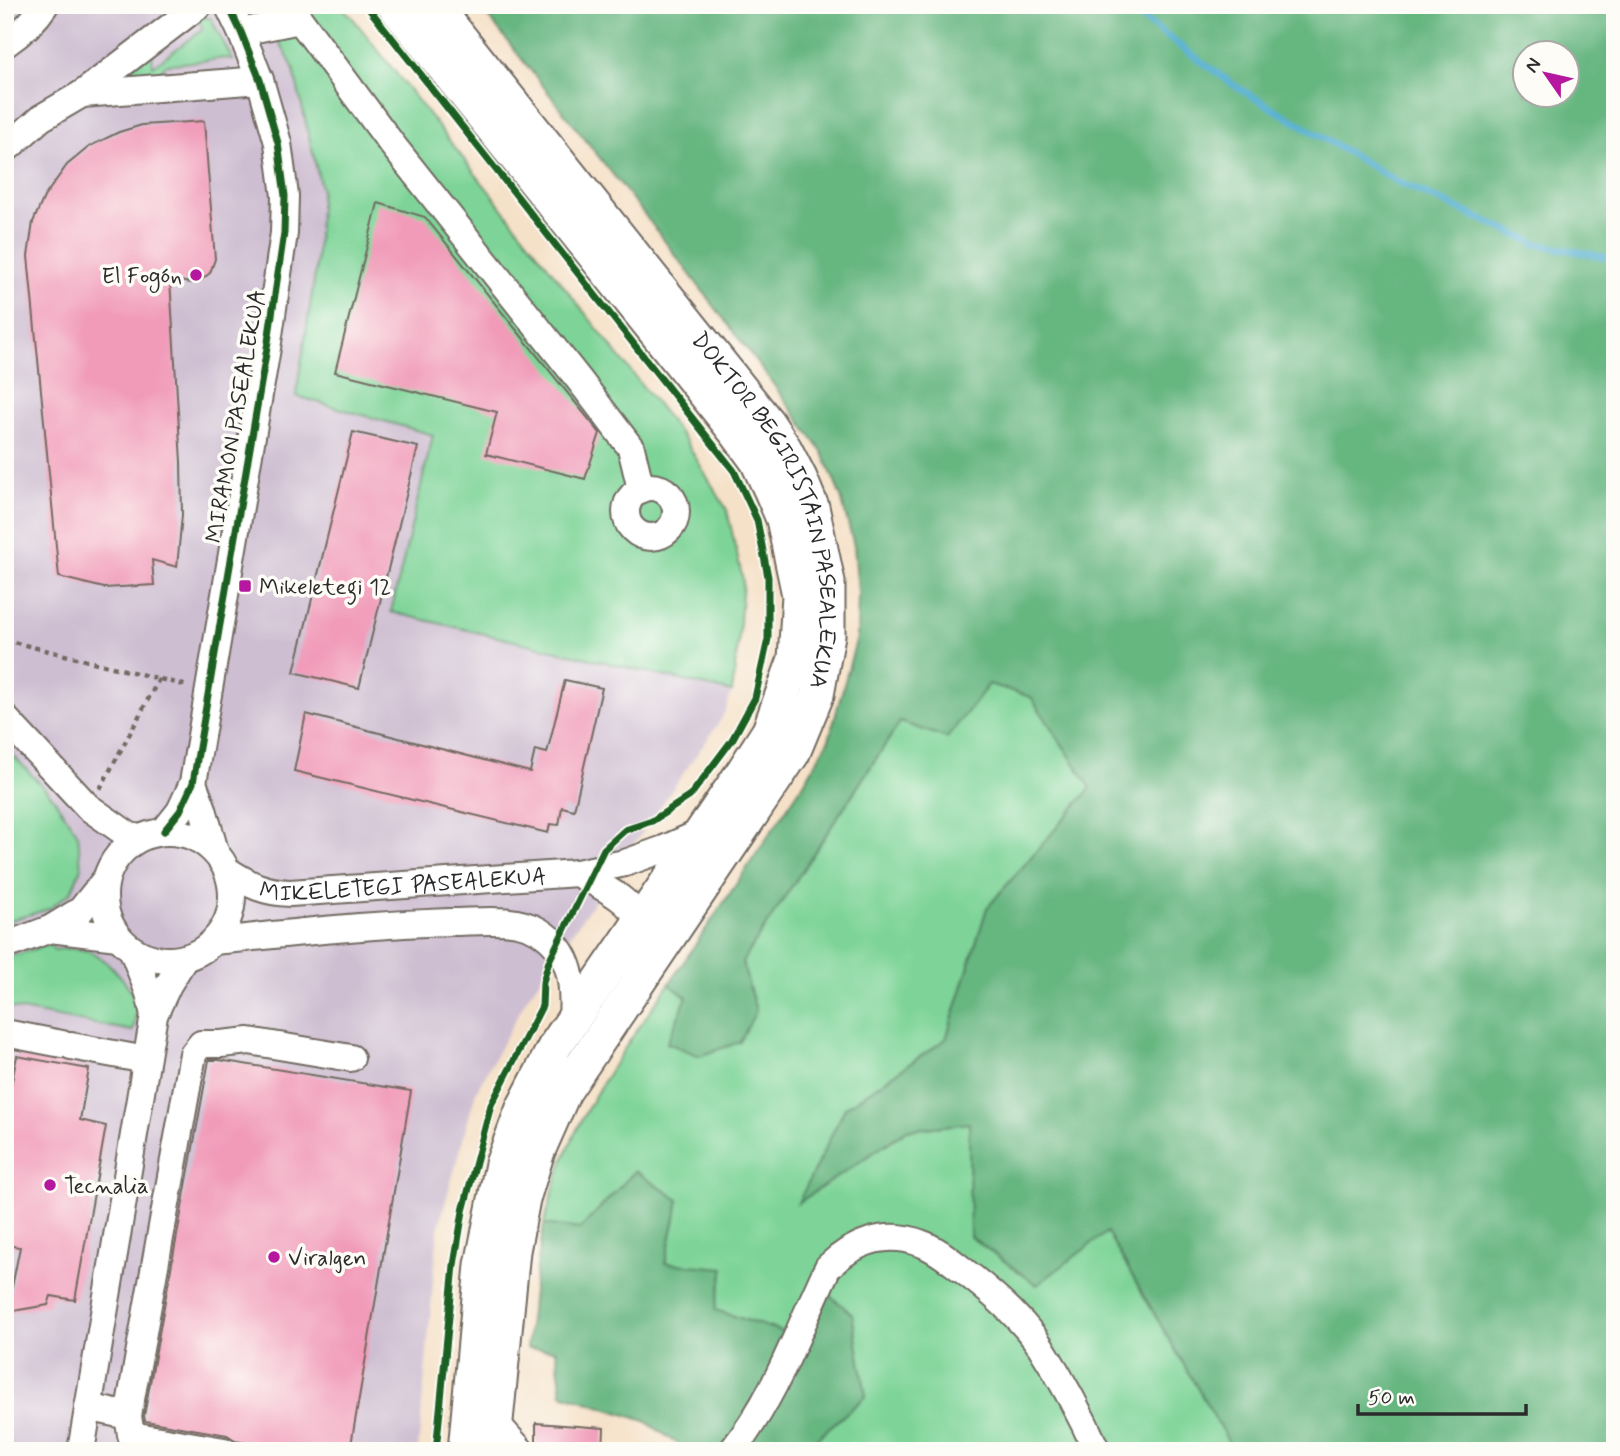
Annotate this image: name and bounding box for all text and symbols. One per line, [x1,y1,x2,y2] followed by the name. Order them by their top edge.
[1512,38,1582,108] north arrow
[1519,53,1547,78] text: N
[102,262,182,294] place label: El Fogón
[188,267,204,283] marker: El Fogón
[200,287,274,545] street label: MIRAMON PASEALEKUA
[684,326,842,691] street label: DOKTOR BEGIRISTAIN PASEALEKUA
[259,573,391,605] place label: Mikeletegi 12
[237,578,253,594] marker: Mikeletegi 12
[256,862,547,910] street label: MIKELETEGI PASEALEKUA
[64,1172,149,1202] place label: Tecnalia
[42,1177,58,1193] marker: Tecnalia
[288,1244,367,1274] place label: Viralgen
[266,1249,282,1265] marker: Viralgen
[1358,1372,1526,1416] scale bar
[1368,1384,1415,1412] text: 50 m

